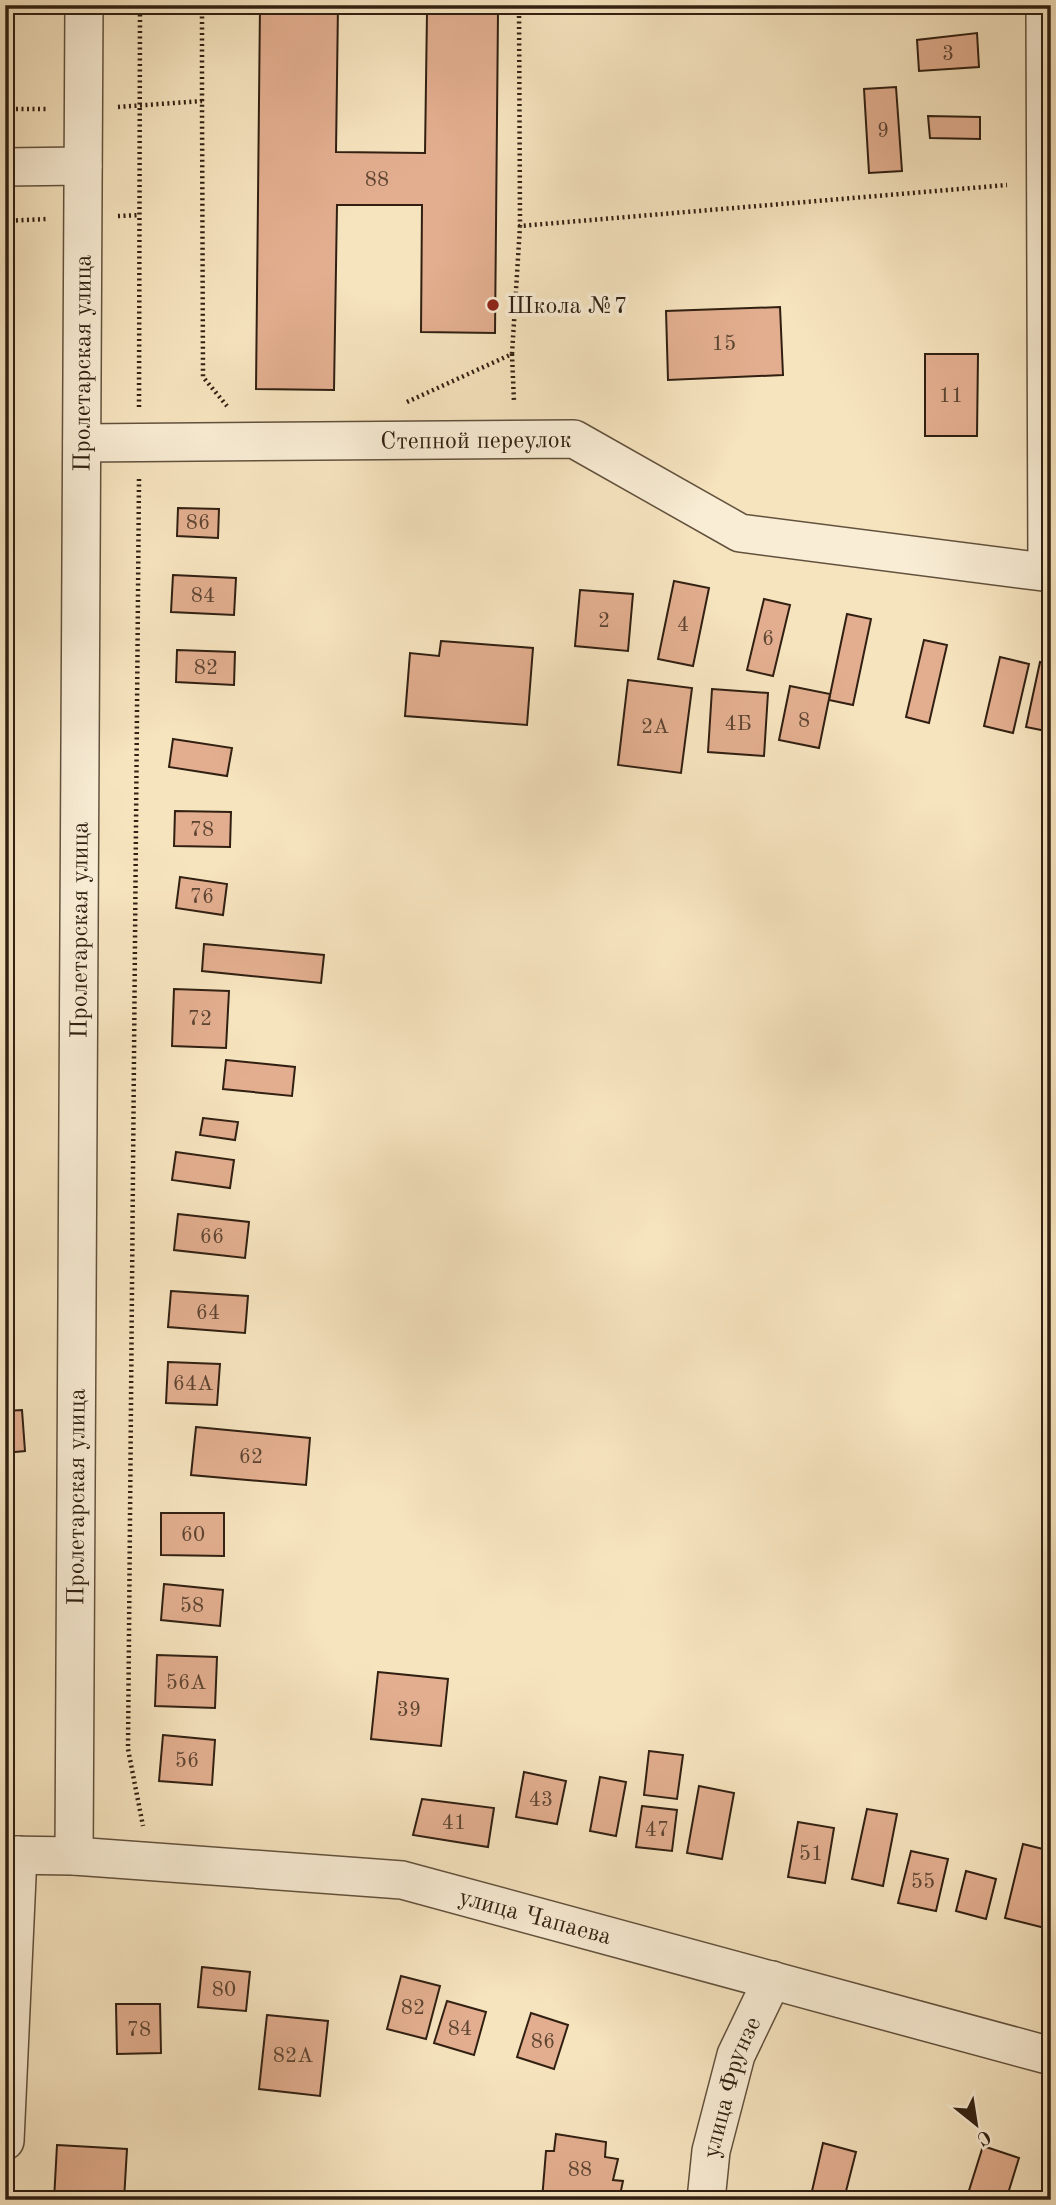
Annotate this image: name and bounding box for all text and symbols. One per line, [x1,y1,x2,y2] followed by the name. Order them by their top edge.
[942,44,954,65] house number: 3
[877,121,889,142] house number: 9
[365,170,389,191] house number: 88
[71,254,97,472] street label: Пролетарская улица
[507,295,628,319] place label: Школа №7
[485,297,501,313] marker: Школа №7
[712,334,736,355] house number: 15
[939,386,963,407] house number: 11
[380,429,572,455] street label: Степной переулок
[186,513,210,534] house number: 86
[191,586,215,607] house number: 84
[598,611,610,632] house number: 2
[677,615,689,636] house number: 4
[762,629,774,650] house number: 6
[194,658,218,679] house number: 82
[798,711,810,732] house number: 8
[724,714,752,735] house number: 4Б
[641,717,669,738] house number: 2А
[190,820,214,841] house number: 78
[68,821,94,1039] street label: Пролетарская улица
[190,887,214,908] house number: 76
[188,1009,212,1030] house number: 72
[200,1227,224,1248] house number: 66
[196,1303,220,1324] house number: 64
[173,1374,213,1395] house number: 64А
[65,1388,91,1606] street label: Пролетарская улица
[239,1447,263,1468] house number: 62
[181,1525,205,1546] house number: 60
[180,1596,204,1617] house number: 58
[166,1673,206,1694] house number: 56А
[397,1700,421,1721] house number: 39
[175,1751,199,1772] house number: 56
[529,1790,553,1811] house number: 43
[442,1813,466,1834] house number: 41
[645,1820,669,1841] house number: 47
[799,1844,823,1865] house number: 51
[911,1872,935,1893] house number: 55
[456,1886,614,1950] street label: улица Чапаева
[212,1980,236,2001] house number: 80
[401,1998,425,2019] house number: 82
[700,2013,767,2159] street label: улица Фрунзе
[448,2019,472,2040] house number: 84
[127,2020,151,2041] house number: 78
[531,2032,555,2053] house number: 86
[273,2046,313,2067] house number: 82А
[940,2090,1010,2160] north arrow
[973,2125,993,2148] text: С
[568,2160,592,2181] house number: 88

